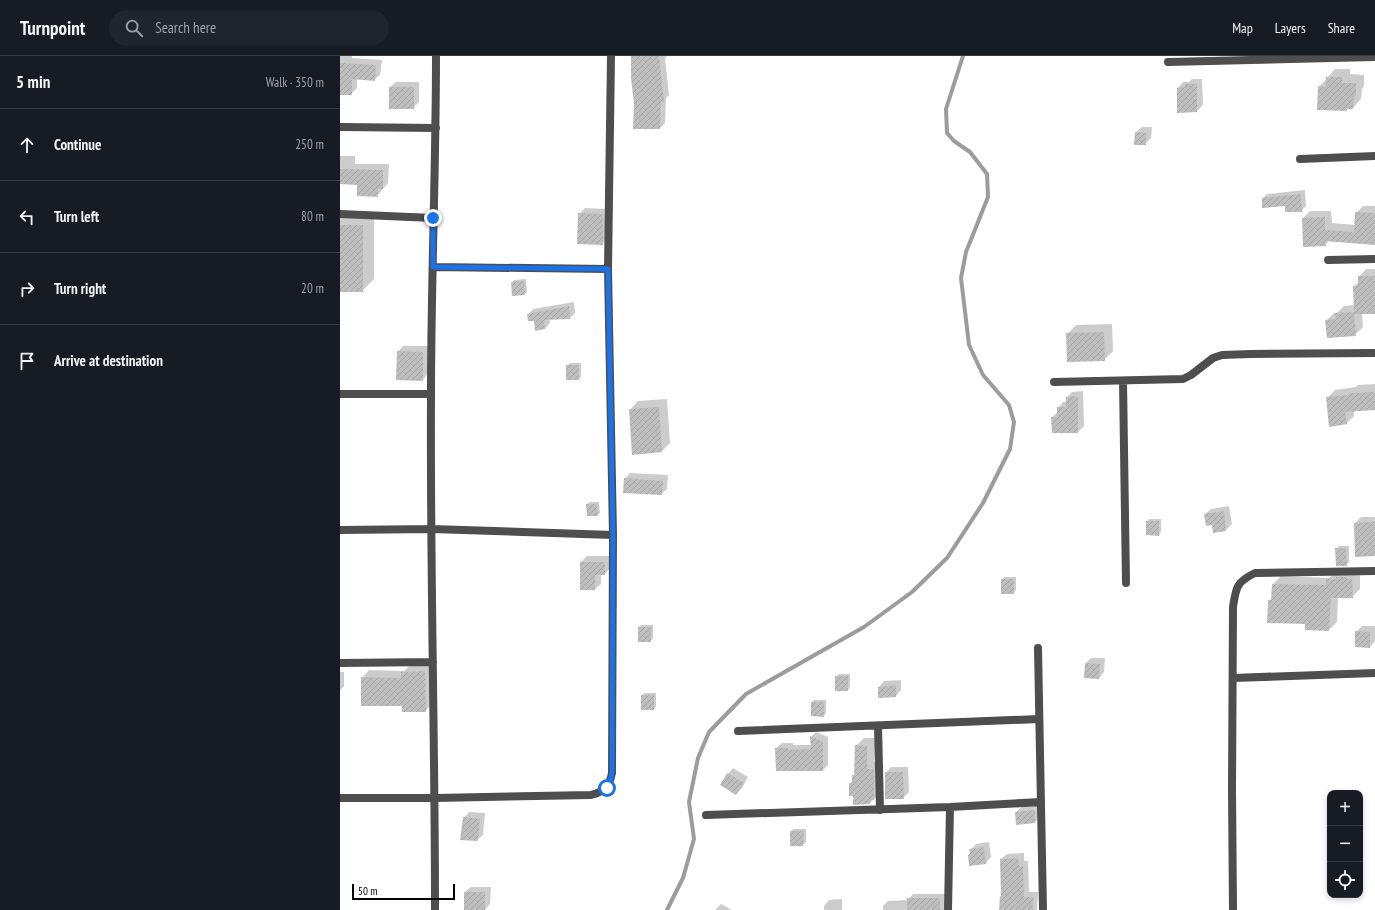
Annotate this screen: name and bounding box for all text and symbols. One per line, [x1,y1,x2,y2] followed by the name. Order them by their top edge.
[109,10,389,46] search box
[20,16,85,40] text: Turnpoint
[123,17,145,39] icon: search
[155,18,216,37] text: Search here
[1232,19,1253,37] text: Map
[1275,19,1306,37] text: Layers
[1328,19,1355,37] text: Share
[16,71,50,93] text: 5 min
[266,74,324,91] text: Walk · 350 m
[16,134,38,156] icon: ahead
[54,135,101,154] text: Continue
[295,136,324,153] text: 250 m
[16,206,38,228] icon: left
[54,207,99,226] text: Turn left
[301,208,324,225] text: 80 m
[424,209,442,227] route end
[16,278,38,300] icon: right
[54,279,106,298] text: Turn right
[301,280,324,297] text: 20 m
[16,350,38,372] icon: arrive
[54,351,163,370] text: Arrive at destination
[598,779,616,797] route start
[1327,790,1363,898] map controls
[1327,790,1363,826] button: +
[1327,826,1363,862] button: −
[1327,862,1363,898] button: locate
[352,882,455,901] scale bar
[358,884,377,898] text: 50 m

